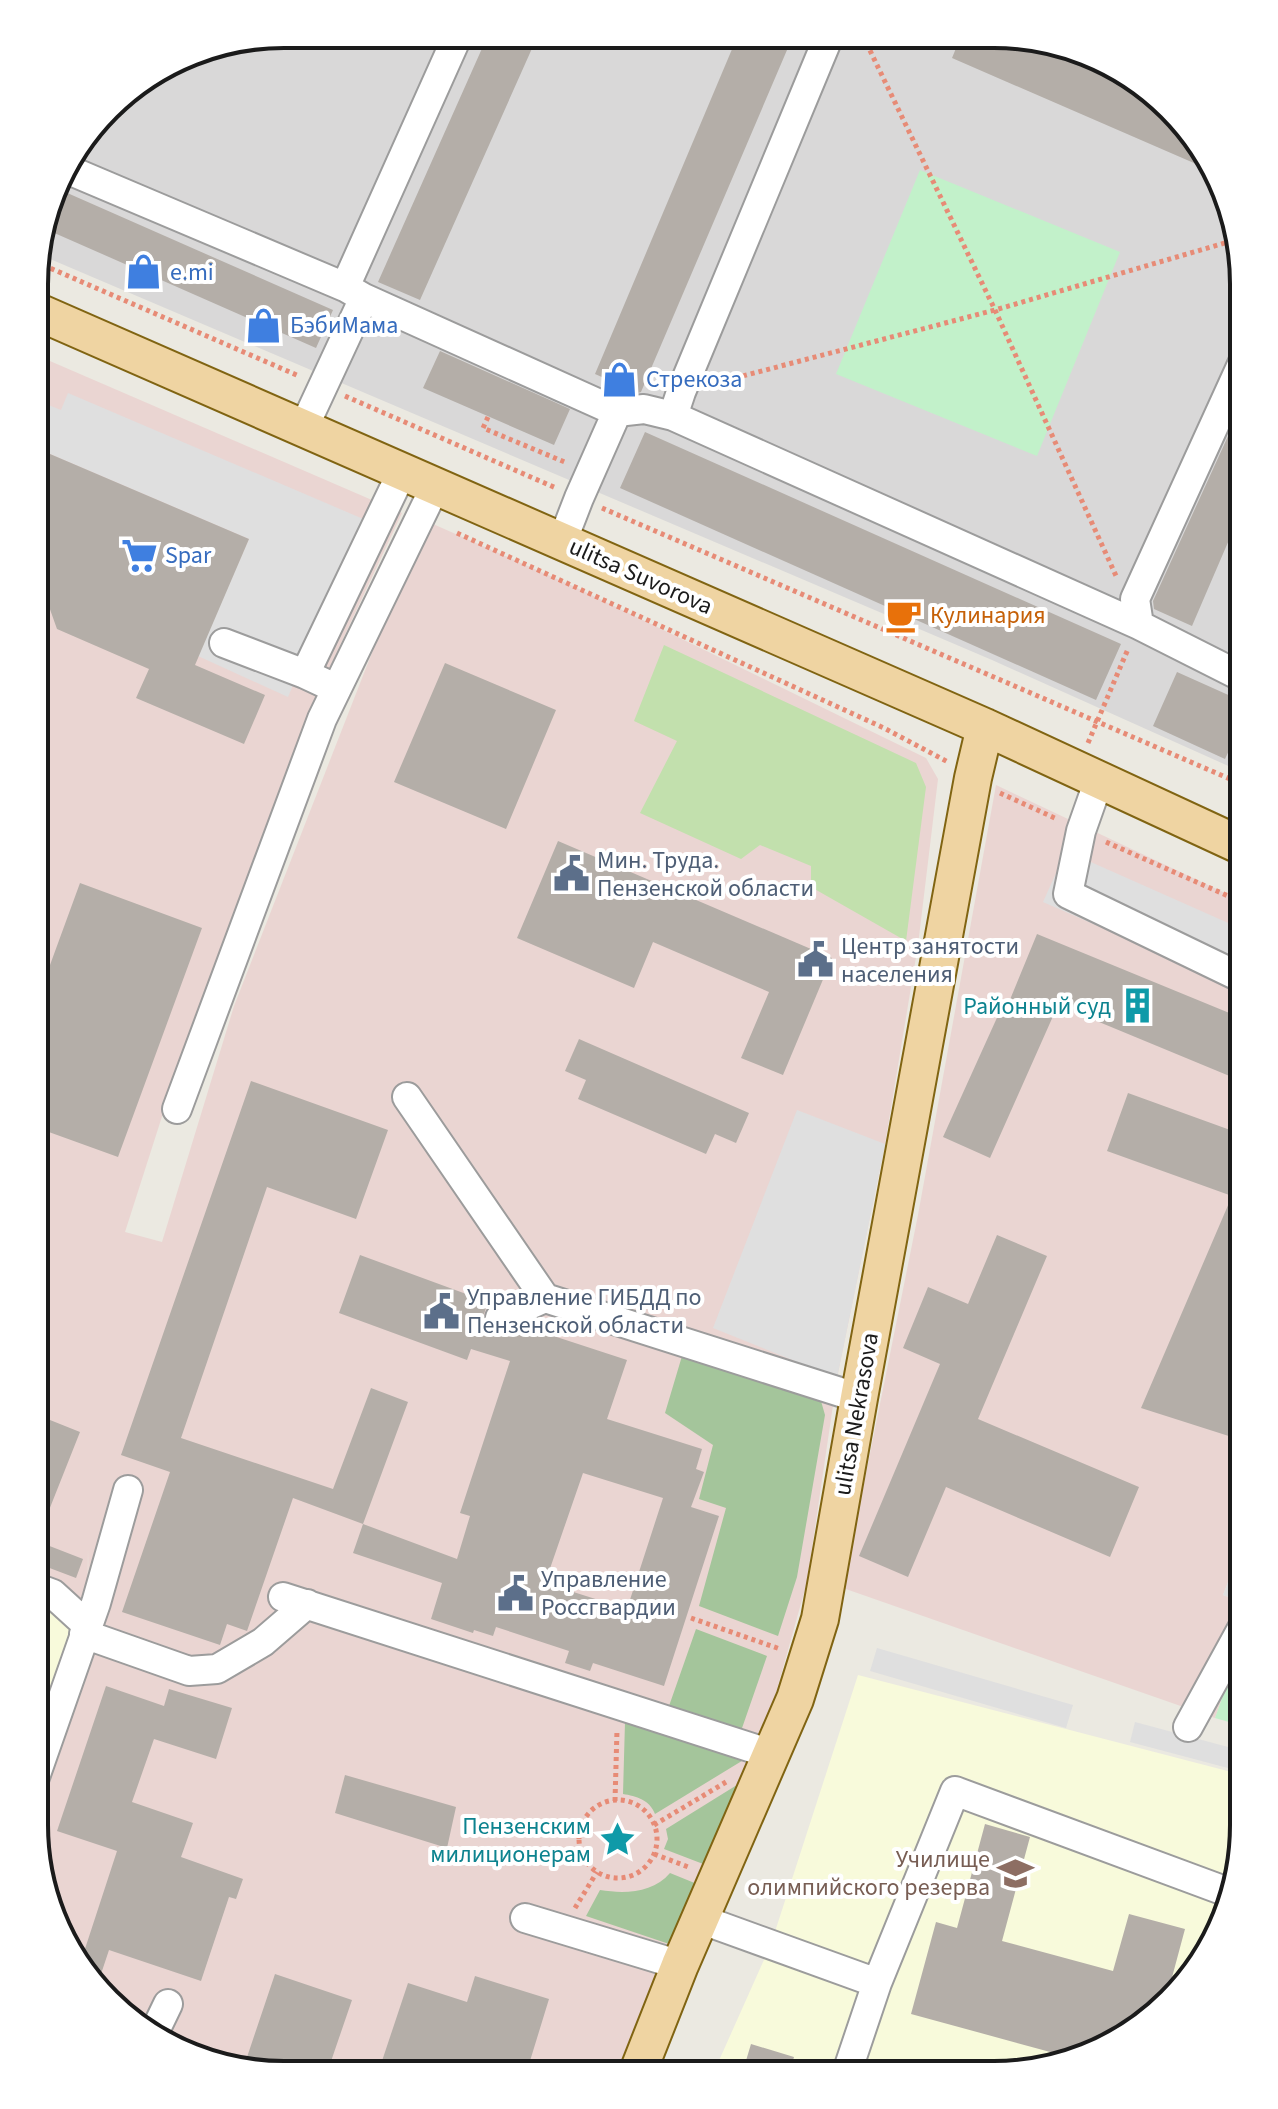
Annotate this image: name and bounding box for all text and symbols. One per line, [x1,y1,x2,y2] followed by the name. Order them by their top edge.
[125,253,163,291] shop icon: e.mi
[170,255,214,290] place label: e.mi
[245,306,283,344] shop icon: БэбиМама
[290,308,398,343] place label: БэбиМама
[601,360,639,398] shop icon: Стрекоза
[646,362,742,397] place label: Стрекоза
[563,529,718,624] street label: ulitsa Suvorova
[120,536,158,574] supermarket icon: Spar
[165,538,212,573] place label: Spar
[885,596,923,634] cafe icon: Кулинария
[930,598,1046,633] place label: Кулинария
[597,843,814,906] place label: Мин. Труда. Пензенской области
[552,855,590,893] public building icon: Мин. Труда. Пензенской области
[841,929,1019,992] place label: Центр занятости населения
[796,941,834,979] public building icon: Центр занятости населения
[1118,987,1156,1025] building icon: Районный суд
[963,989,1111,1024] place label: Районный суд
[467,1280,702,1343] place label: Управление ГИБДД по Пензенской области
[422,1292,460,1330] public building icon: Управление ГИБДД по Пензенской области
[825,1330,888,1498] street label: ulitsa Nekrasova
[541,1562,676,1625] place label: Управление Россгвардии
[496,1574,534,1612] public building icon: Управление Россгвардии
[430,1809,591,1872] place label: Пензенским милиционерам
[598,1821,636,1859] place icon: Пензенским милиционерам
[747,1842,990,1905] place label: Училище олимпийского резерва
[997,1854,1035,1892] school or university icon: Училище олимпийского резерва

